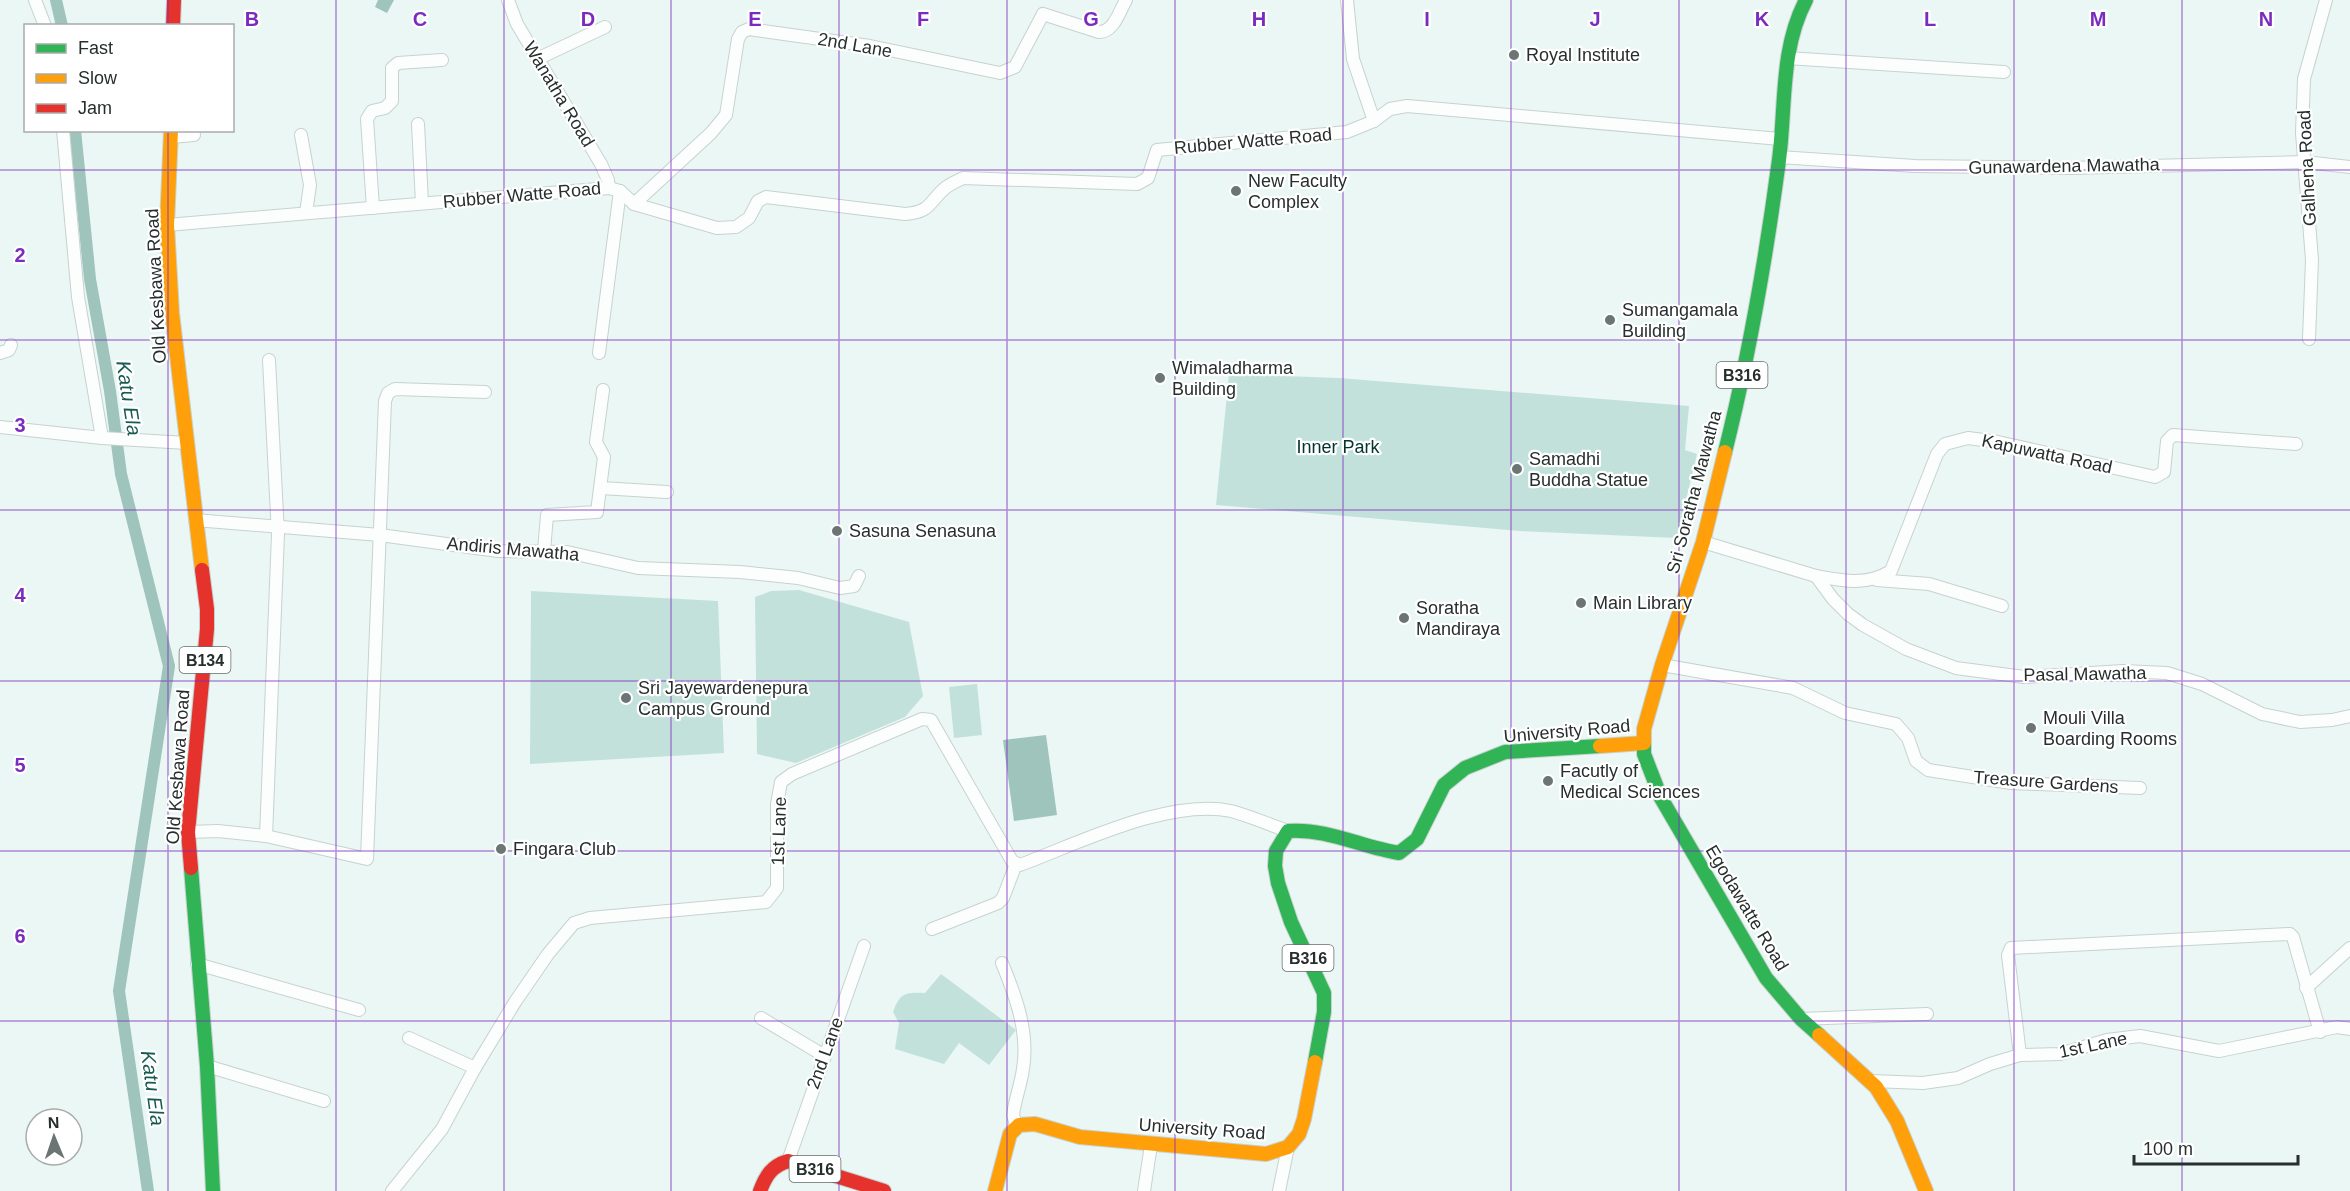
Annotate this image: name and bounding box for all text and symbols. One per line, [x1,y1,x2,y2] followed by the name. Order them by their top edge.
[245,8,259,30] text: B
[413,8,427,30] text: C
[581,8,595,30] text: D
[748,8,762,30] text: E
[917,8,929,30] text: F
[1083,8,1099,30] text: G
[1252,8,1266,30] text: H
[1424,8,1430,30] text: I
[1589,8,1601,30] text: J
[1755,8,1770,30] text: K
[1924,8,1936,30] text: L
[2090,8,2106,30] text: M
[2259,8,2273,30] text: N
[24,24,234,132] legend
[816,29,894,61] street label: 2nd Lane
[78,38,113,58] text: Fast
[520,38,598,150] street label: Wanatha Road
[1526,45,1640,65] place label: Royal Institute
[1507,48,1521,62] marker: Royal Institute
[78,68,118,88] text: Slow
[78,98,112,118] text: Jam
[2294,110,2320,226] street label: Galhena Road
[1173,124,1333,158] street label: Rubber Watte Road
[1968,154,2161,178] street label: Gunawardena Mawatha
[1248,171,1347,212] place label: New Faculty Complex
[442,178,602,212] street label: Rubber Watte Road
[1229,184,1243,198] marker: New Faculty Complex
[142,208,170,364] street label: Old Kesbawa Road
[14,244,26,266] text: 2
[1622,300,1739,341] place label: Sumangamala Building
[1603,313,1617,327] marker: Sumangamala Building
[1172,358,1294,399] place label: Wimaladharma Building
[112,359,146,437] water label: Katu Ela
[1716,362,1768,388] road number: B316
[1153,371,1167,385] marker: Wimaladharma Building
[1663,407,1726,576] street label: Sri Soratha Mawatha
[14,414,26,436] text: 3
[1980,430,2114,478] street label: Kapuwatta Road
[1296,437,1381,457] park label: Inner Park
[1529,449,1648,490] place label: Samadhi Buddha Statue
[1510,462,1524,476] marker: Samadhi Buddha Statue
[849,521,997,541] place label: Sasuna Senasuna
[830,524,844,538] marker: Sasuna Senasuna
[446,533,581,565] street label: Andiris Mawatha
[14,584,26,606] text: 4
[1593,593,1692,613] place label: Main Library
[1574,596,1588,610] marker: Main Library
[1416,598,1501,639] place label: Soratha Mandiraya
[1397,611,1411,625] marker: Soratha Mandiraya
[180,647,230,673] road number: B134
[2023,663,2148,685] street label: Pasal Mawatha
[638,678,809,719] place label: Sri Jayewardenepura Campus Ground
[163,689,193,845] street label: Old Kesbawa Road
[619,691,633,705] marker: Sri Jayewardenepura Campus Ground
[2043,708,2177,749] place label: Mouli Villa Boarding Rooms
[1503,716,1631,746] street label: University Road
[2024,721,2038,735] marker: Mouli Villa Boarding Rooms
[14,754,26,776] text: 5
[1560,761,1700,802] place label: Facutly of Medical Sciences
[1973,767,2119,797] street label: Treasure Gardens
[1541,774,1555,788] marker: Facutly of Medical Sciences
[768,796,790,866] street label: 1st Lane
[513,839,616,859] place label: Fingara Club
[494,842,508,856] marker: Fingara Club
[1702,842,1792,974] street label: Egodawatte Road
[14,925,26,947] text: 6
[1282,945,1334,971] road number: B316
[803,1014,847,1092] street label: 2nd Lane
[2057,1028,2129,1062] street label: 1st Lane
[137,1049,169,1127] water label: Katu Ela
[24,1107,84,1167] north arrow
[47,1114,60,1131] text: N
[1138,1115,1266,1143] street label: University Road
[2134,1128,2298,1166] scale bar
[2143,1139,2193,1159] text: 100 m
[790,1156,840,1182] road number: B316

